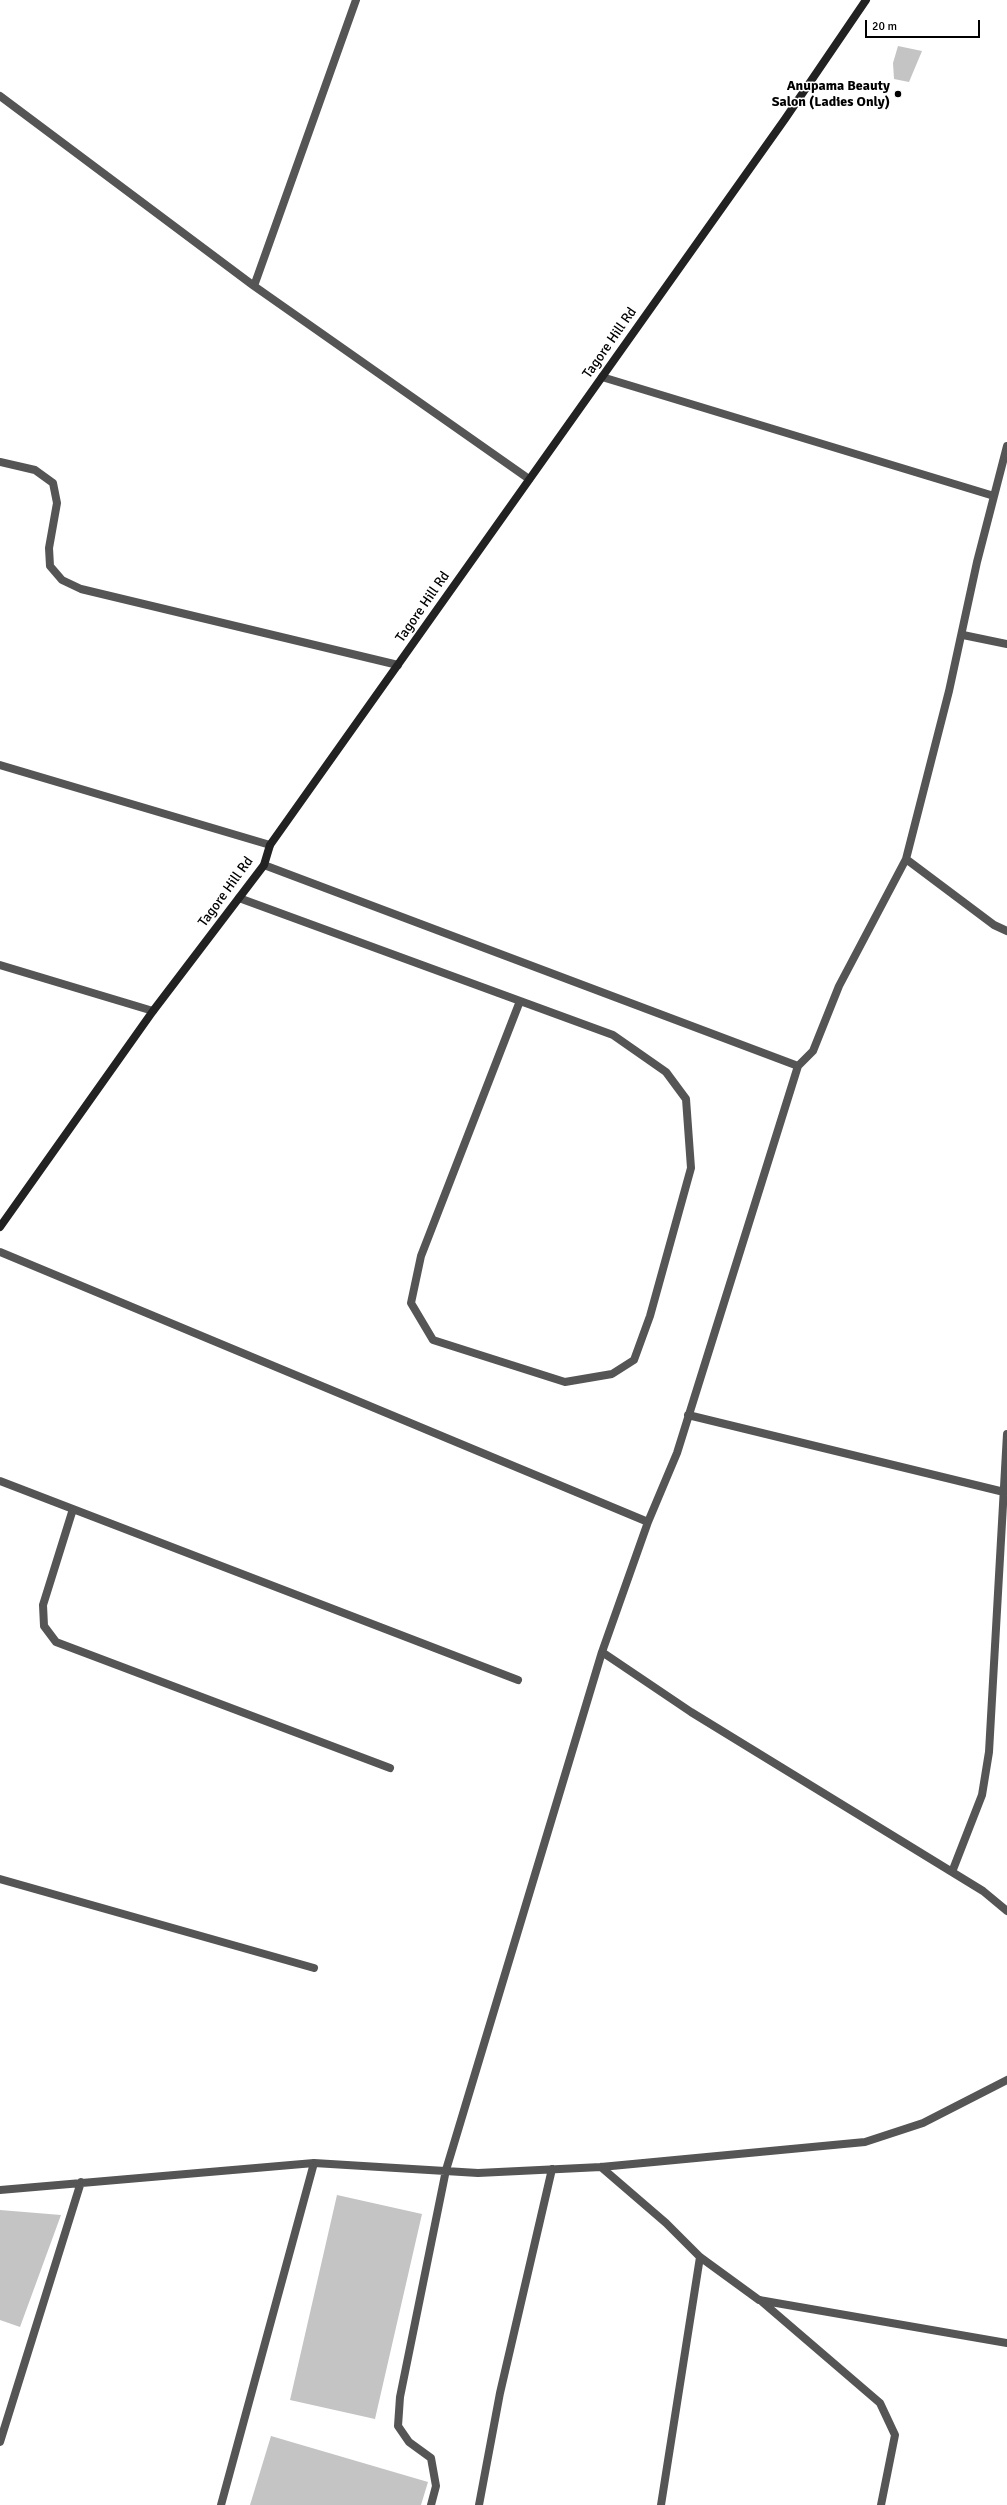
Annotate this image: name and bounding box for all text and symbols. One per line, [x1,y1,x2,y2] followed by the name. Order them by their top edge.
[867,12,982,38] scale bar
[872,19,897,34] text: 20 m
[772,78,890,110] place label: Anupama Beauty Salon (Ladies Only)
[893,89,903,99] marker: Anupama Beauty Salon (Ladies Only)
[579,304,641,382] street label: Tagore Hill Rd
[392,568,454,646] street label: Tagore Hill Rd
[195,854,257,930] street label: Tagore Hill Rd

